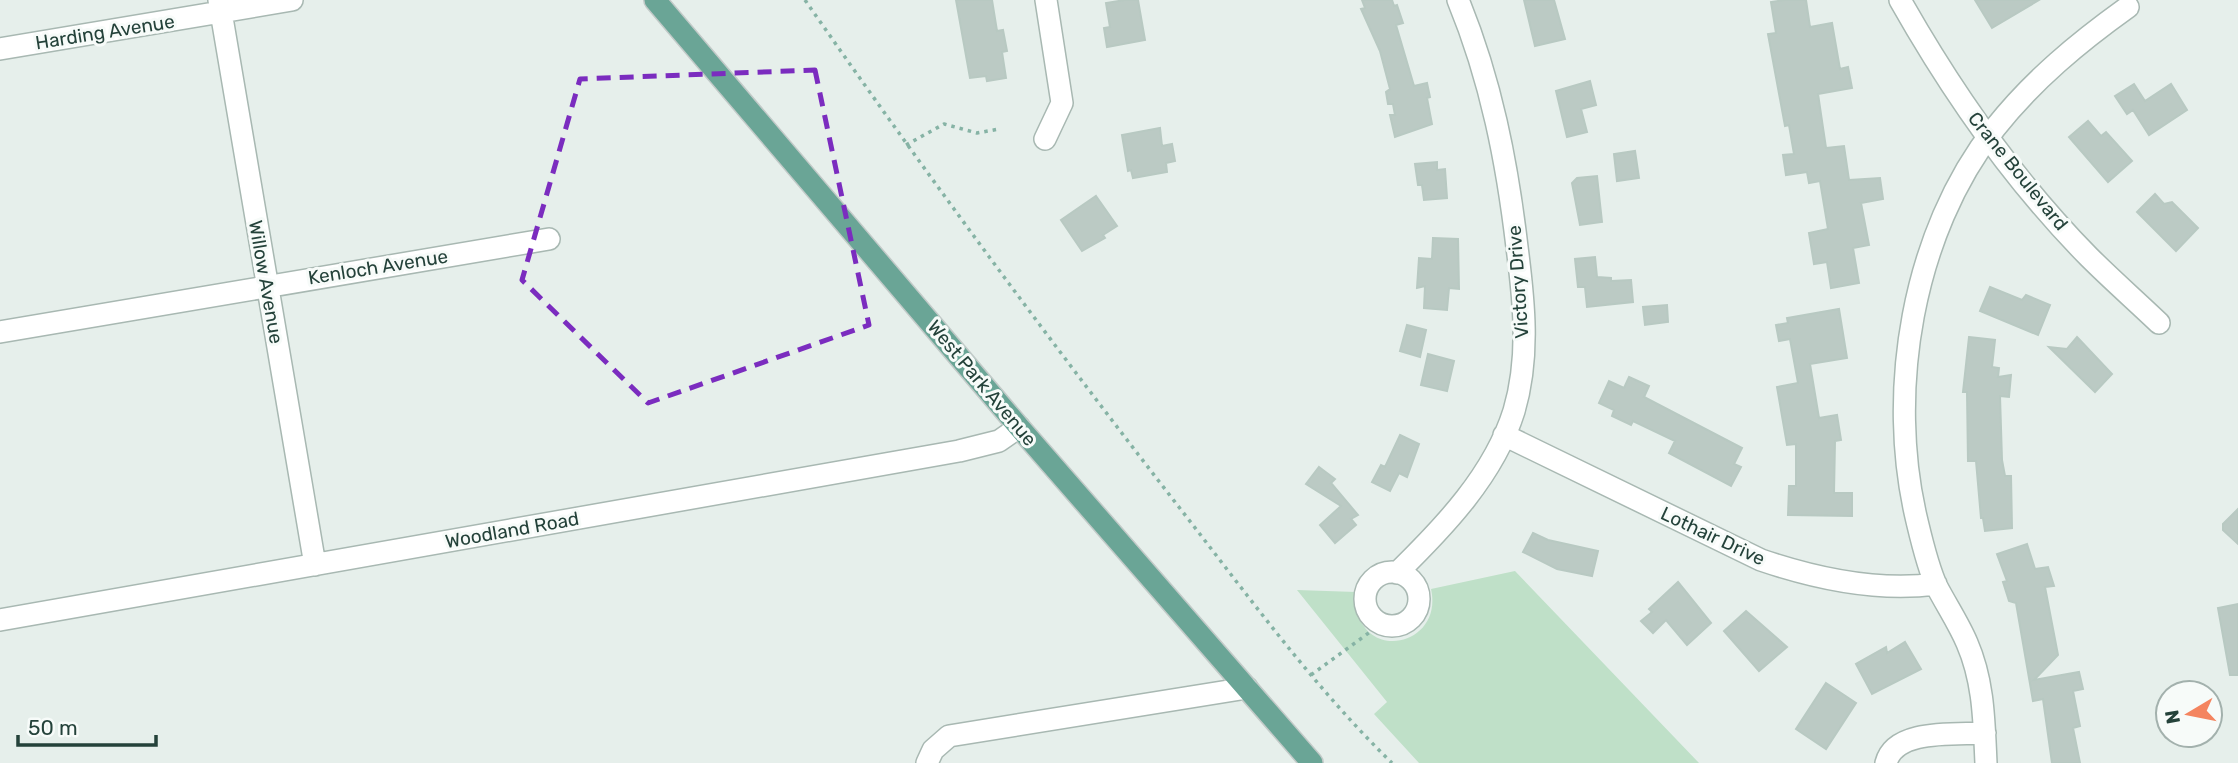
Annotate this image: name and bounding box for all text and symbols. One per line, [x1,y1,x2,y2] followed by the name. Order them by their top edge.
[34,10,176,54] street label: Harding Avenue
[1963,107,2073,235] street label: Crane Boulevard
[244,218,288,346] street label: Willow Avenue
[1503,225,1533,339] street label: Victory Drive
[306,245,450,289] street label: Kenloch Avenue
[923,315,1041,451] street label: West Park Avenue
[1657,502,1769,570] street label: Lothair Drive
[443,507,581,553] street label: Woodland Road
[2154,679,2224,749] north arrow
[18,704,156,748] scale bar
[2160,708,2185,726] text: N
[28,715,78,740] text: 50 m

